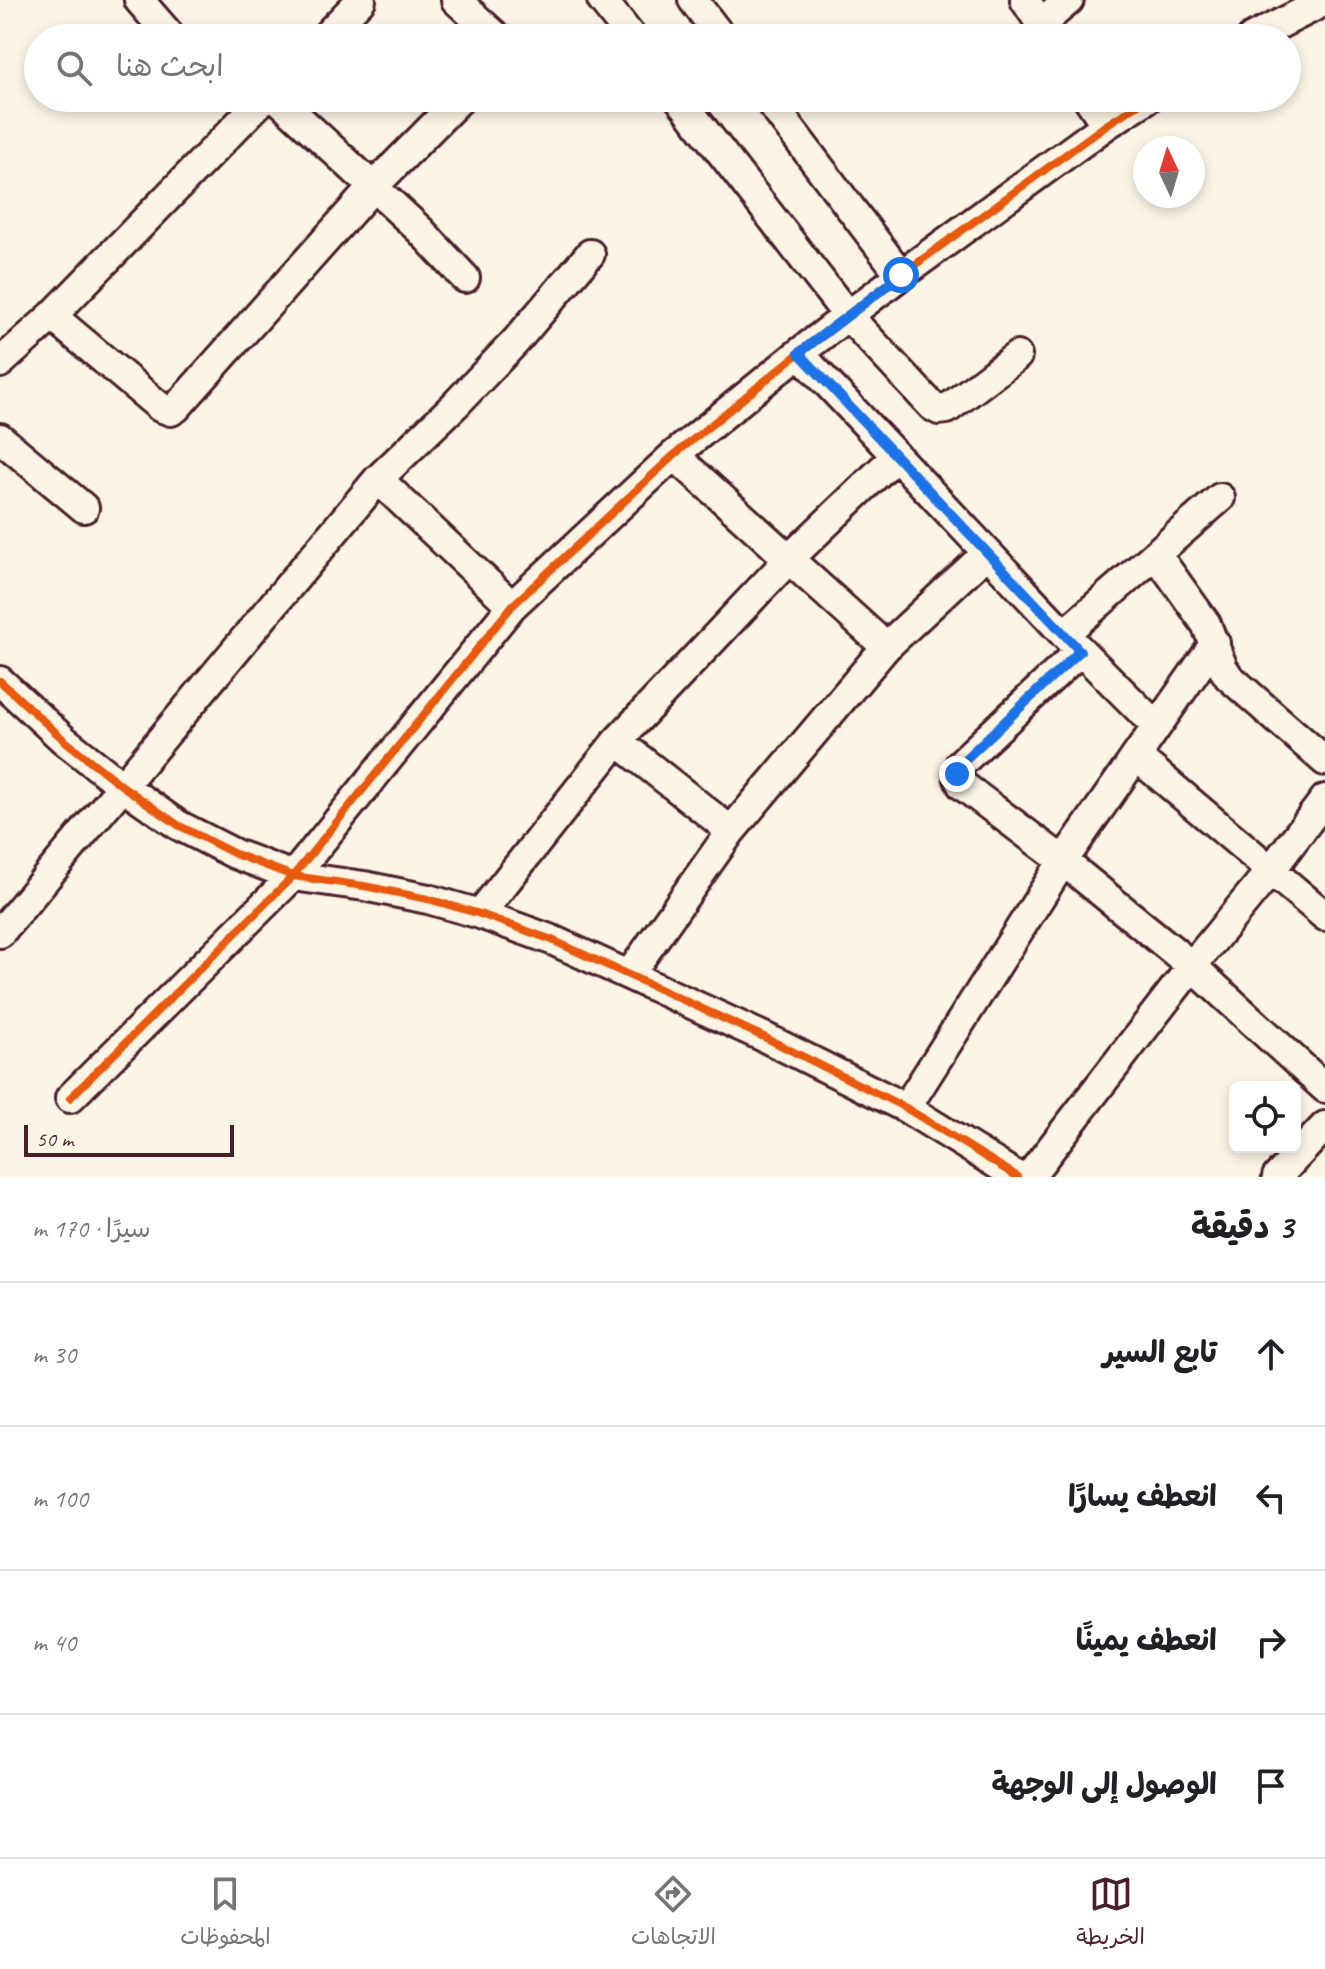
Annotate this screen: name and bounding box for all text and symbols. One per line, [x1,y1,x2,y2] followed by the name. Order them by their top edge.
[24,24,1301,112] search box
[52,46,96,90] icon: search
[116,47,224,85] text: ابحث هنا
[1133,136,1205,208] north arrow
[883,257,919,293] route start
[939,756,975,792] route end
[1229,1081,1301,1153] map controls
[1229,1081,1301,1153] button: locate
[24,1121,234,1157] scale bar
[36,1125,73,1153] text: 50 m
[1191,1205,1293,1248] text: 3 دقيقة
[32,1212,151,1245] text: سيرًا · 170 m
[1249,1332,1293,1376] icon: ahead
[1103,1333,1217,1371] text: تابع السير
[32,1338,76,1371] text: 30 m
[1249,1476,1293,1520] icon: left
[1068,1477,1217,1515] text: انعطف يسارًا
[32,1482,88,1515] text: 100 m
[1249,1620,1293,1664] icon: right
[1076,1621,1217,1659] text: انعطف يمينًا
[32,1626,76,1659] text: 40 m
[1249,1764,1293,1808] icon: arrive
[992,1765,1217,1803] text: الوصول إلى الوجهة
[180,1872,271,1956] tab: المحفوظات
[631,1872,716,1956] tab: الاتجاهات
[1076,1872,1145,1956] tab: الخريطة

